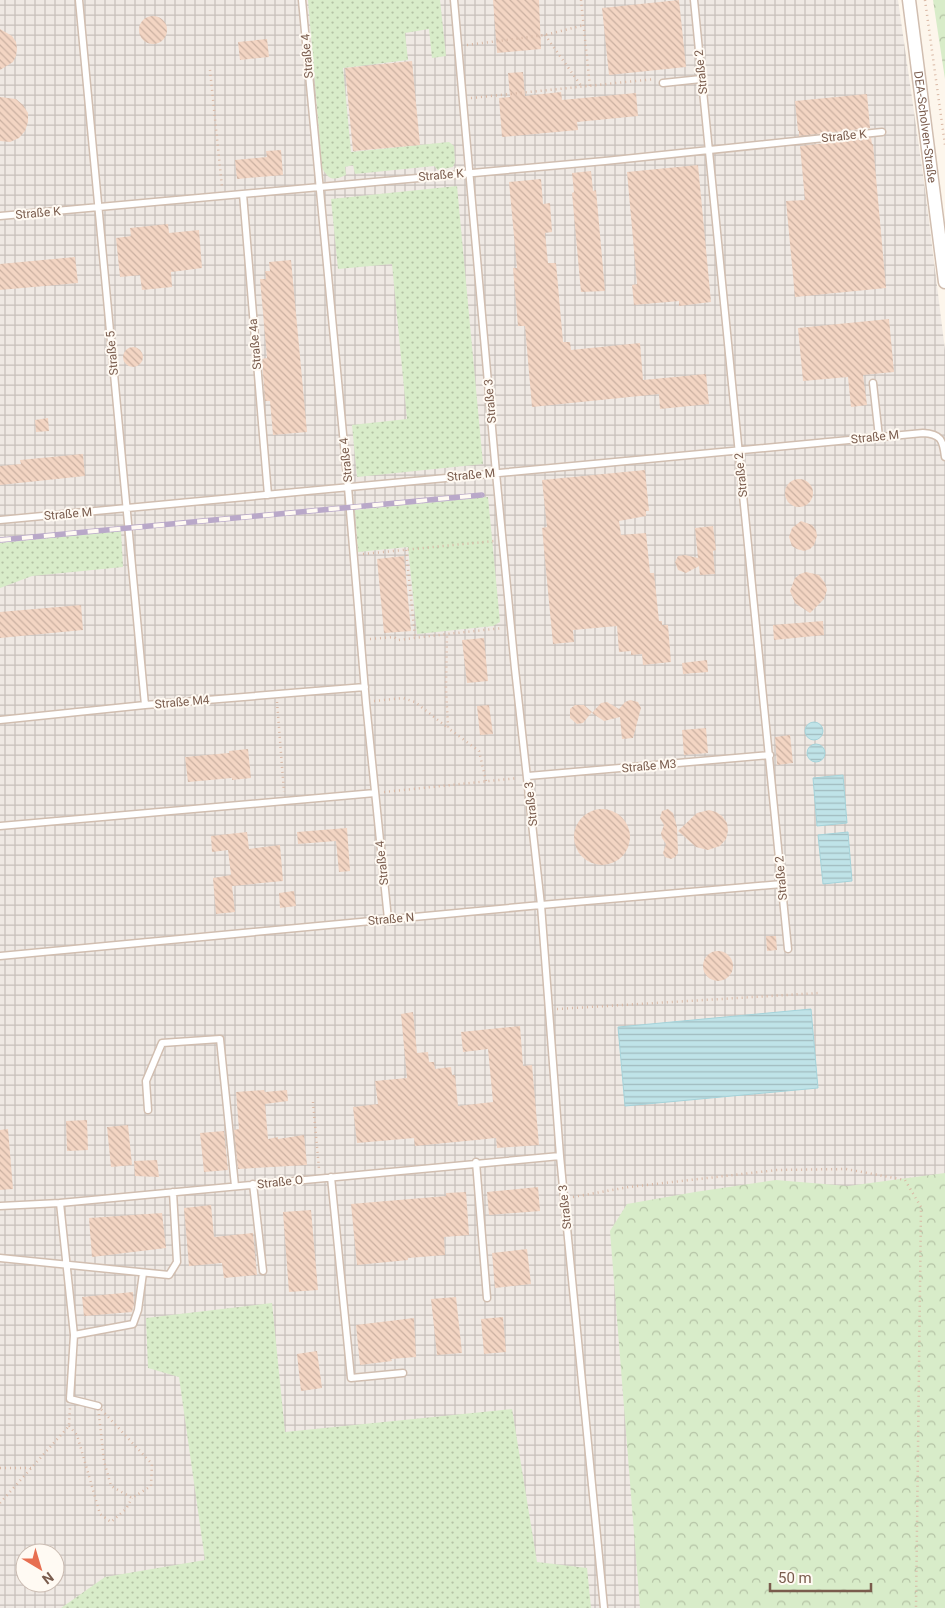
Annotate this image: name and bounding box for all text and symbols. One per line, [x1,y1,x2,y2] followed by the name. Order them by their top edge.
[298,33,316,79] street label: Straße 4
[692,49,710,95] street label: Straße 2
[911,70,939,184] street label: DEA-Scholven-Straße
[821,127,868,145] street label: Straße K
[418,166,465,184] street label: Straße K
[15,204,62,222] street label: Straße K
[246,318,264,370] street label: Straße 4a
[103,330,121,376] street label: Straße 5
[481,378,499,424] street label: Straße 3
[850,428,900,446] street label: Straße M
[337,437,355,483] street label: Straße 4
[732,452,750,498] street label: Straße 2
[446,466,496,484] street label: Straße M
[43,505,93,523] street label: Straße M
[154,693,210,711] street label: Straße M4
[621,757,677,775] street label: Straße M3
[522,781,540,827] street label: Straße 3
[373,840,391,886] street label: Straße 4
[772,855,790,901] street label: Straße 2
[367,910,415,928] street label: Straße N
[256,1173,304,1191] street label: Straße O
[556,1184,574,1230] street label: Straße 3
[15,1543,65,1593] north arrow
[770,1560,871,1592] scale bar
[39,1569,57,1588] text: N
[778,1569,812,1587] text: 50 m

